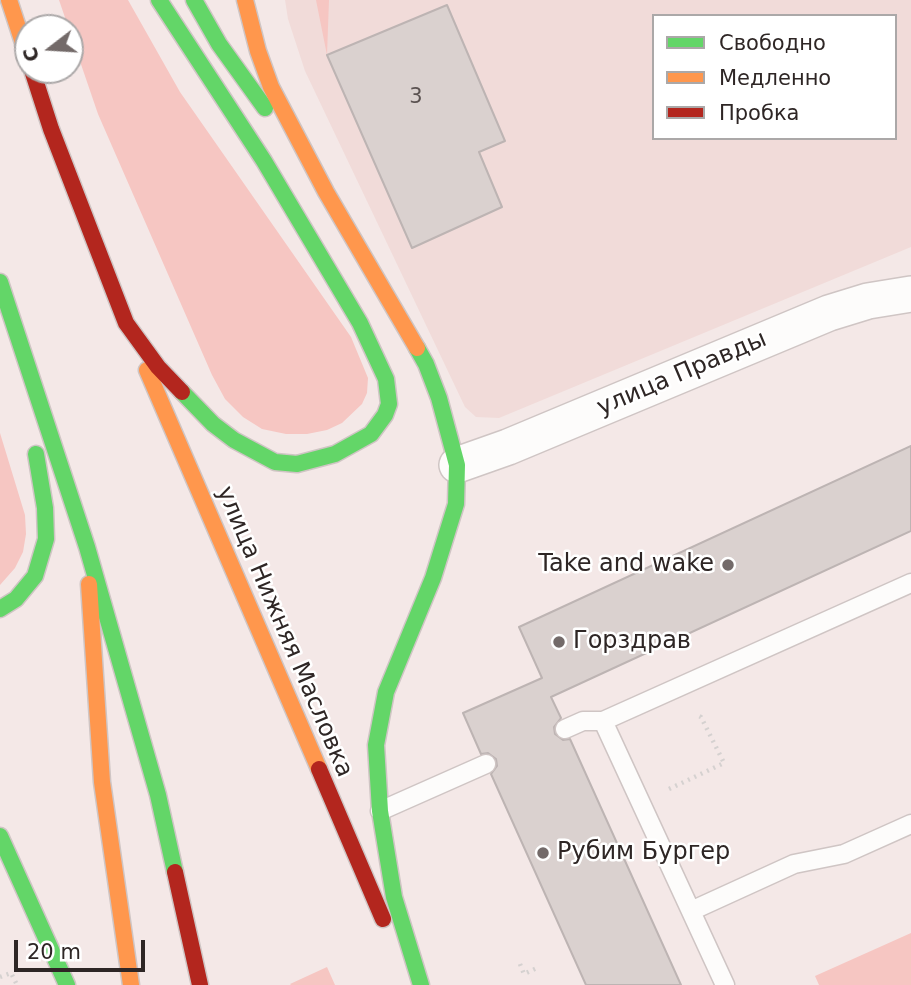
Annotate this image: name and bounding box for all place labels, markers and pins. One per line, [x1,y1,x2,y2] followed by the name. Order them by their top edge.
[538,551,714,579] place label: Take and wake
[720,557,736,573] marker: Take and wake
[573,628,691,656] place label: Горздрав
[551,634,567,650] marker: Горздрав
[557,839,730,867] place label: Рубим Бургер
[535,845,551,861] marker: Рубим Бургер

